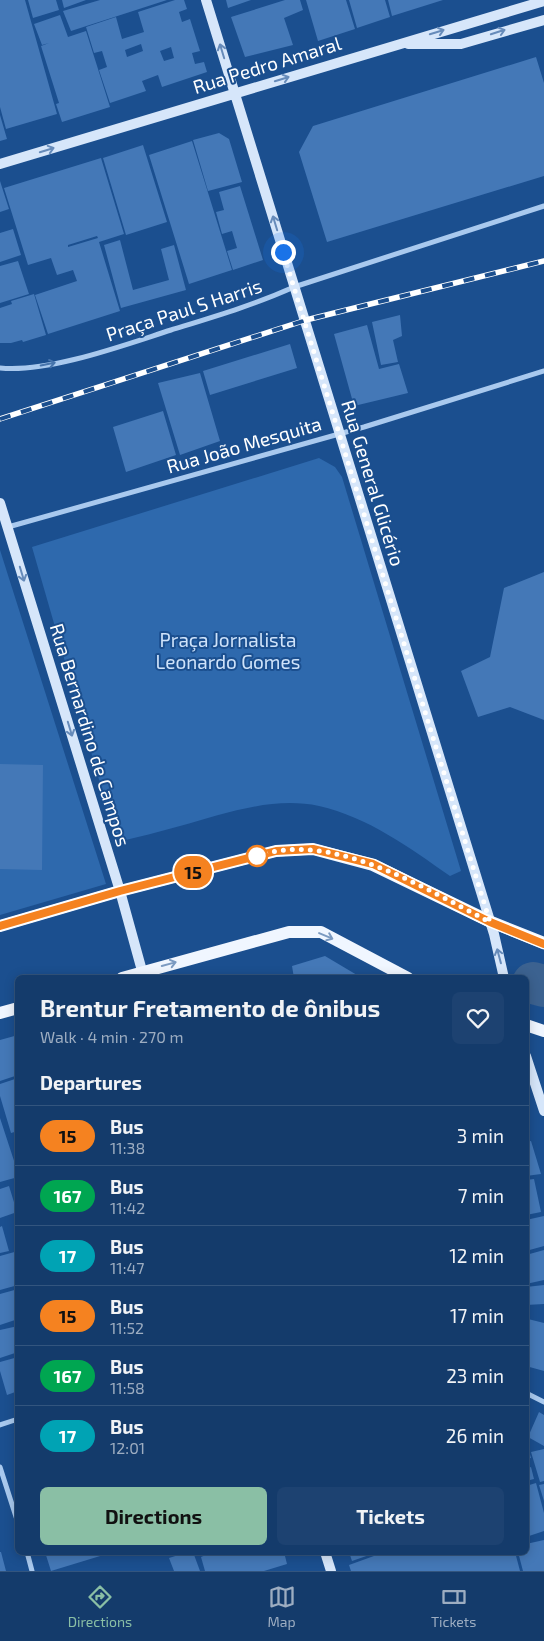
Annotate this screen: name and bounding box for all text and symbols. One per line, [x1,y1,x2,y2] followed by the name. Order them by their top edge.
[429,27,445,37] one-way arrow
[490,27,506,37] one-way arrow
[190,31,344,98] street label: Rua Pedro Amaral
[217,44,227,60] one-way arrow
[273,73,289,83] one-way arrow
[38,144,54,154] one-way arrow
[269,216,279,232] one-way arrow
[271,240,296,265] your location
[103,273,265,347] street label: Praça Paul S Harris
[40,359,56,368] one-way arrow
[337,397,410,569] street label: Rua General Glicério
[164,411,324,478] street label: Rua João Mesquita
[18,565,27,581] one-way arrow
[46,621,135,849] street label: Rua Bernardino de Campos
[156,628,300,673] park label: Praça Jornalista Leonardo Gomes
[65,721,75,737] one-way arrow
[246,845,268,867] unlabelled marker
[170,856,216,888] line badge: 15
[184,861,202,883] text: 15
[318,931,333,941] one-way arrow
[494,948,503,964] one-way arrow
[160,958,176,968] one-way arrow
[452,992,504,1044] button: heart
[40,993,380,1022] text: Brentur Fretamento de ônibus
[40,1027,183,1046] text: Walk · 4 min · 270 m
[40,1071,142,1094] text: Departures
[110,1115,144,1138] text: Bus
[457,1124,504,1147] text: 3 min
[59,1125,76,1147] text: 15
[110,1138,145,1157] text: 11:38
[110,1175,144,1198] text: Bus
[458,1184,504,1207] text: 7 min
[54,1185,81,1207] text: 167
[110,1198,145,1217] text: 11:42
[110,1235,144,1258] text: Bus
[449,1244,504,1267] text: 12 min
[59,1245,76,1267] text: 17
[110,1258,145,1277] text: 11:47
[110,1295,144,1318] text: Bus
[450,1304,504,1327] text: 17 min
[59,1305,76,1327] text: 15
[110,1318,144,1337] text: 11:52
[110,1355,144,1378] text: Bus
[446,1364,504,1387] text: 23 min
[54,1365,81,1387] text: 167
[110,1378,145,1397] text: 11:58
[110,1415,144,1438] text: Bus
[446,1424,504,1447] text: 26 min
[59,1425,76,1447] text: 17
[110,1438,145,1457] text: 12:01
[40,1487,267,1545] button: Directions
[277,1487,504,1545] button: Tickets
[68,1583,132,1630] tab: Directions
[268,1583,296,1630] tab: Map
[431,1583,476,1630] tab: Tickets

